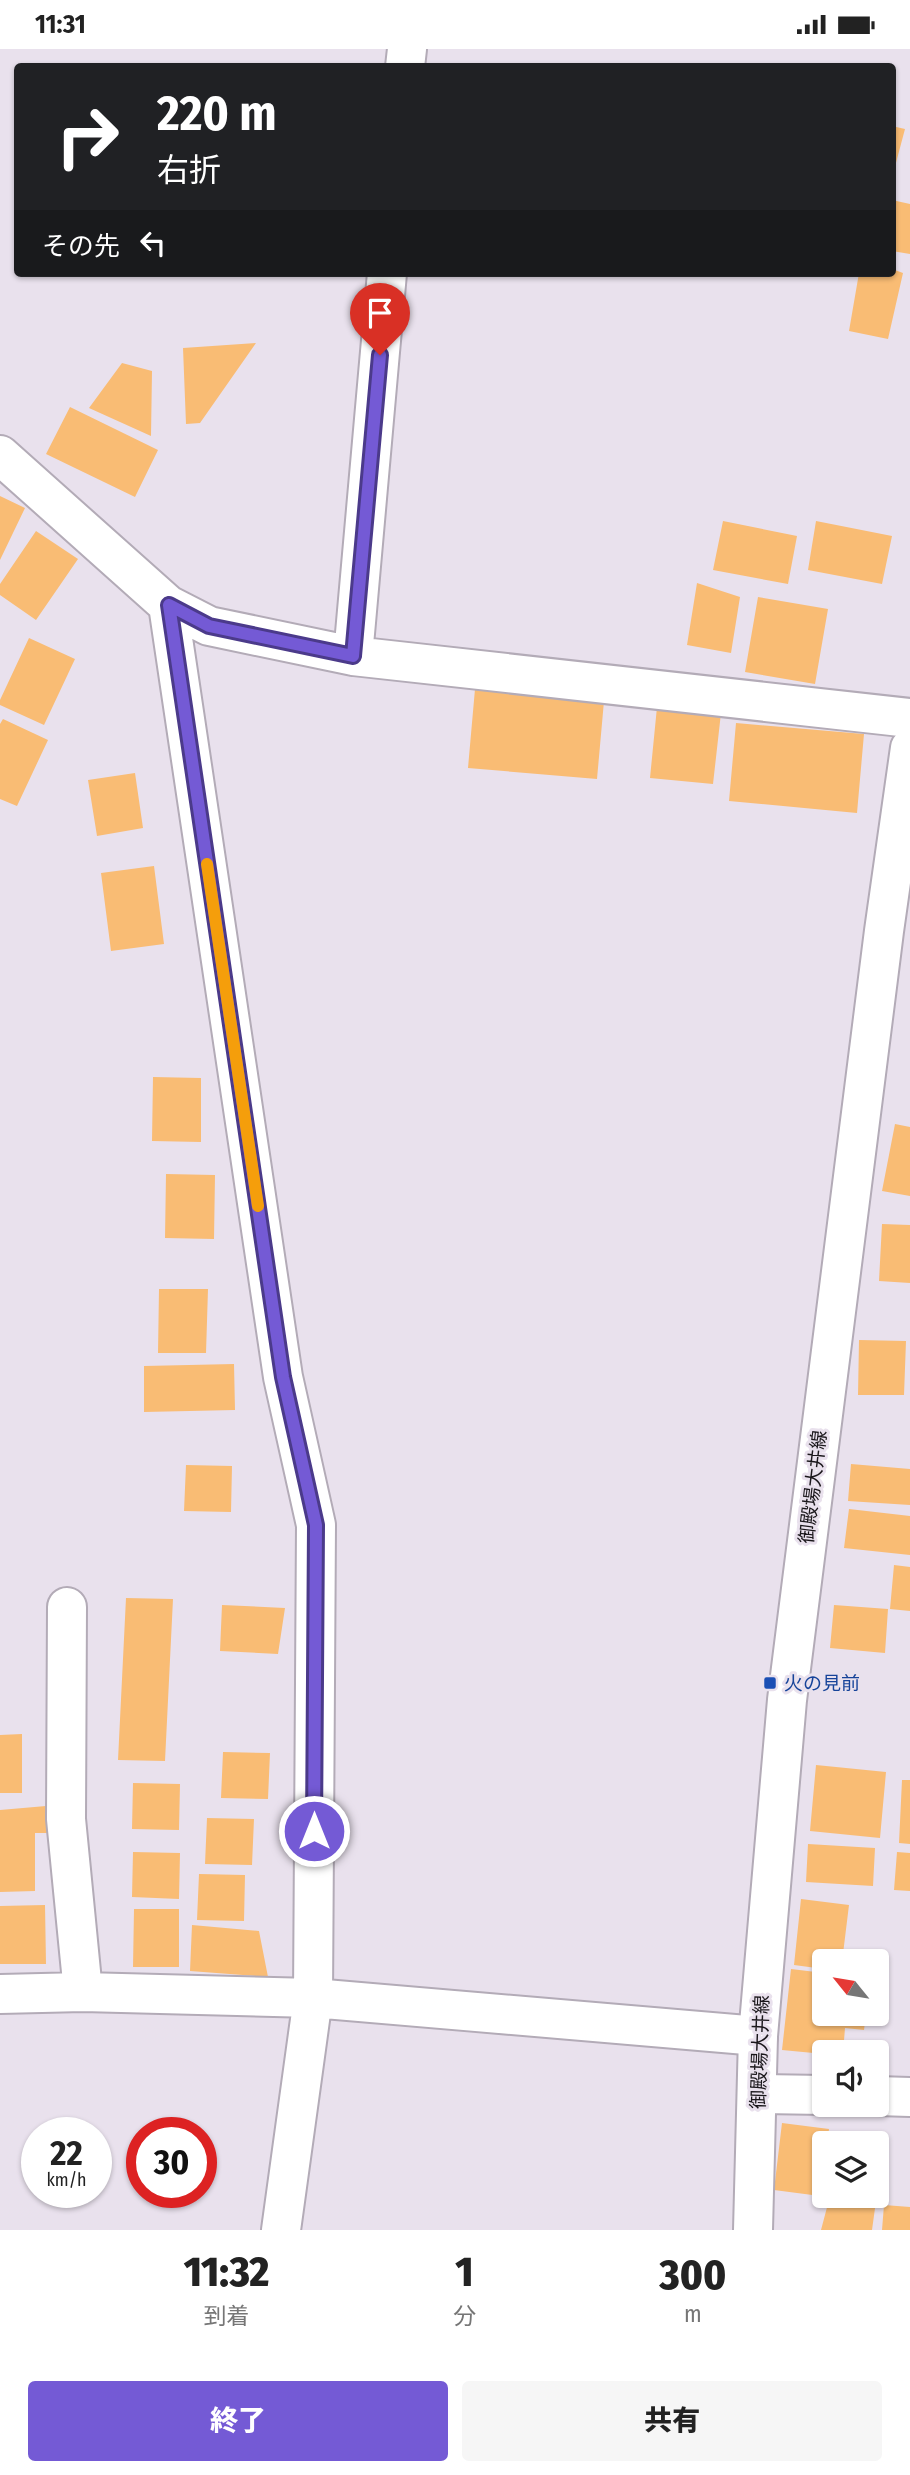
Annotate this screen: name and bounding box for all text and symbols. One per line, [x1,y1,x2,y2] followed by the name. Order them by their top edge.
[35,9,86,40] text: 11:31
[157,84,277,143] text: 220 m
[42,91,133,182] icon: right
[157,151,221,189] text: 右折
[134,224,172,262] icon: left
[42,231,120,262] text: その先
[350,283,410,355] pin
[361,294,399,332] icon: arrive
[795,1429,831,1545] street label: 御殿場大井線
[784,1672,860,1695] place label: 火の見前
[762,1675,778,1691] marker: 火の見前
[277,1794,351,1868] position arrow
[812,1949,889,2027] north arrow
[812,1949,889,2208] map controls
[747,1995,773,2109] street label: 御殿場大井線
[812,2040,889,2117] button: sound
[126,2117,217,2208] speed limit sign: 30
[812,2131,889,2208] button: layers
[50,2132,83,2174] text: 22
[46,2169,87,2191] text: km/h
[184,2247,269,2297] text: 11:32
[455,2247,474,2297] text: 1
[660,2250,726,2300] text: 300
[684,2300,702,2328] text: m
[203,2302,249,2330] text: 到着
[453,2302,476,2330] text: 分
[28,2381,448,2461] button: 終了
[462,2381,882,2461] button: 共有

